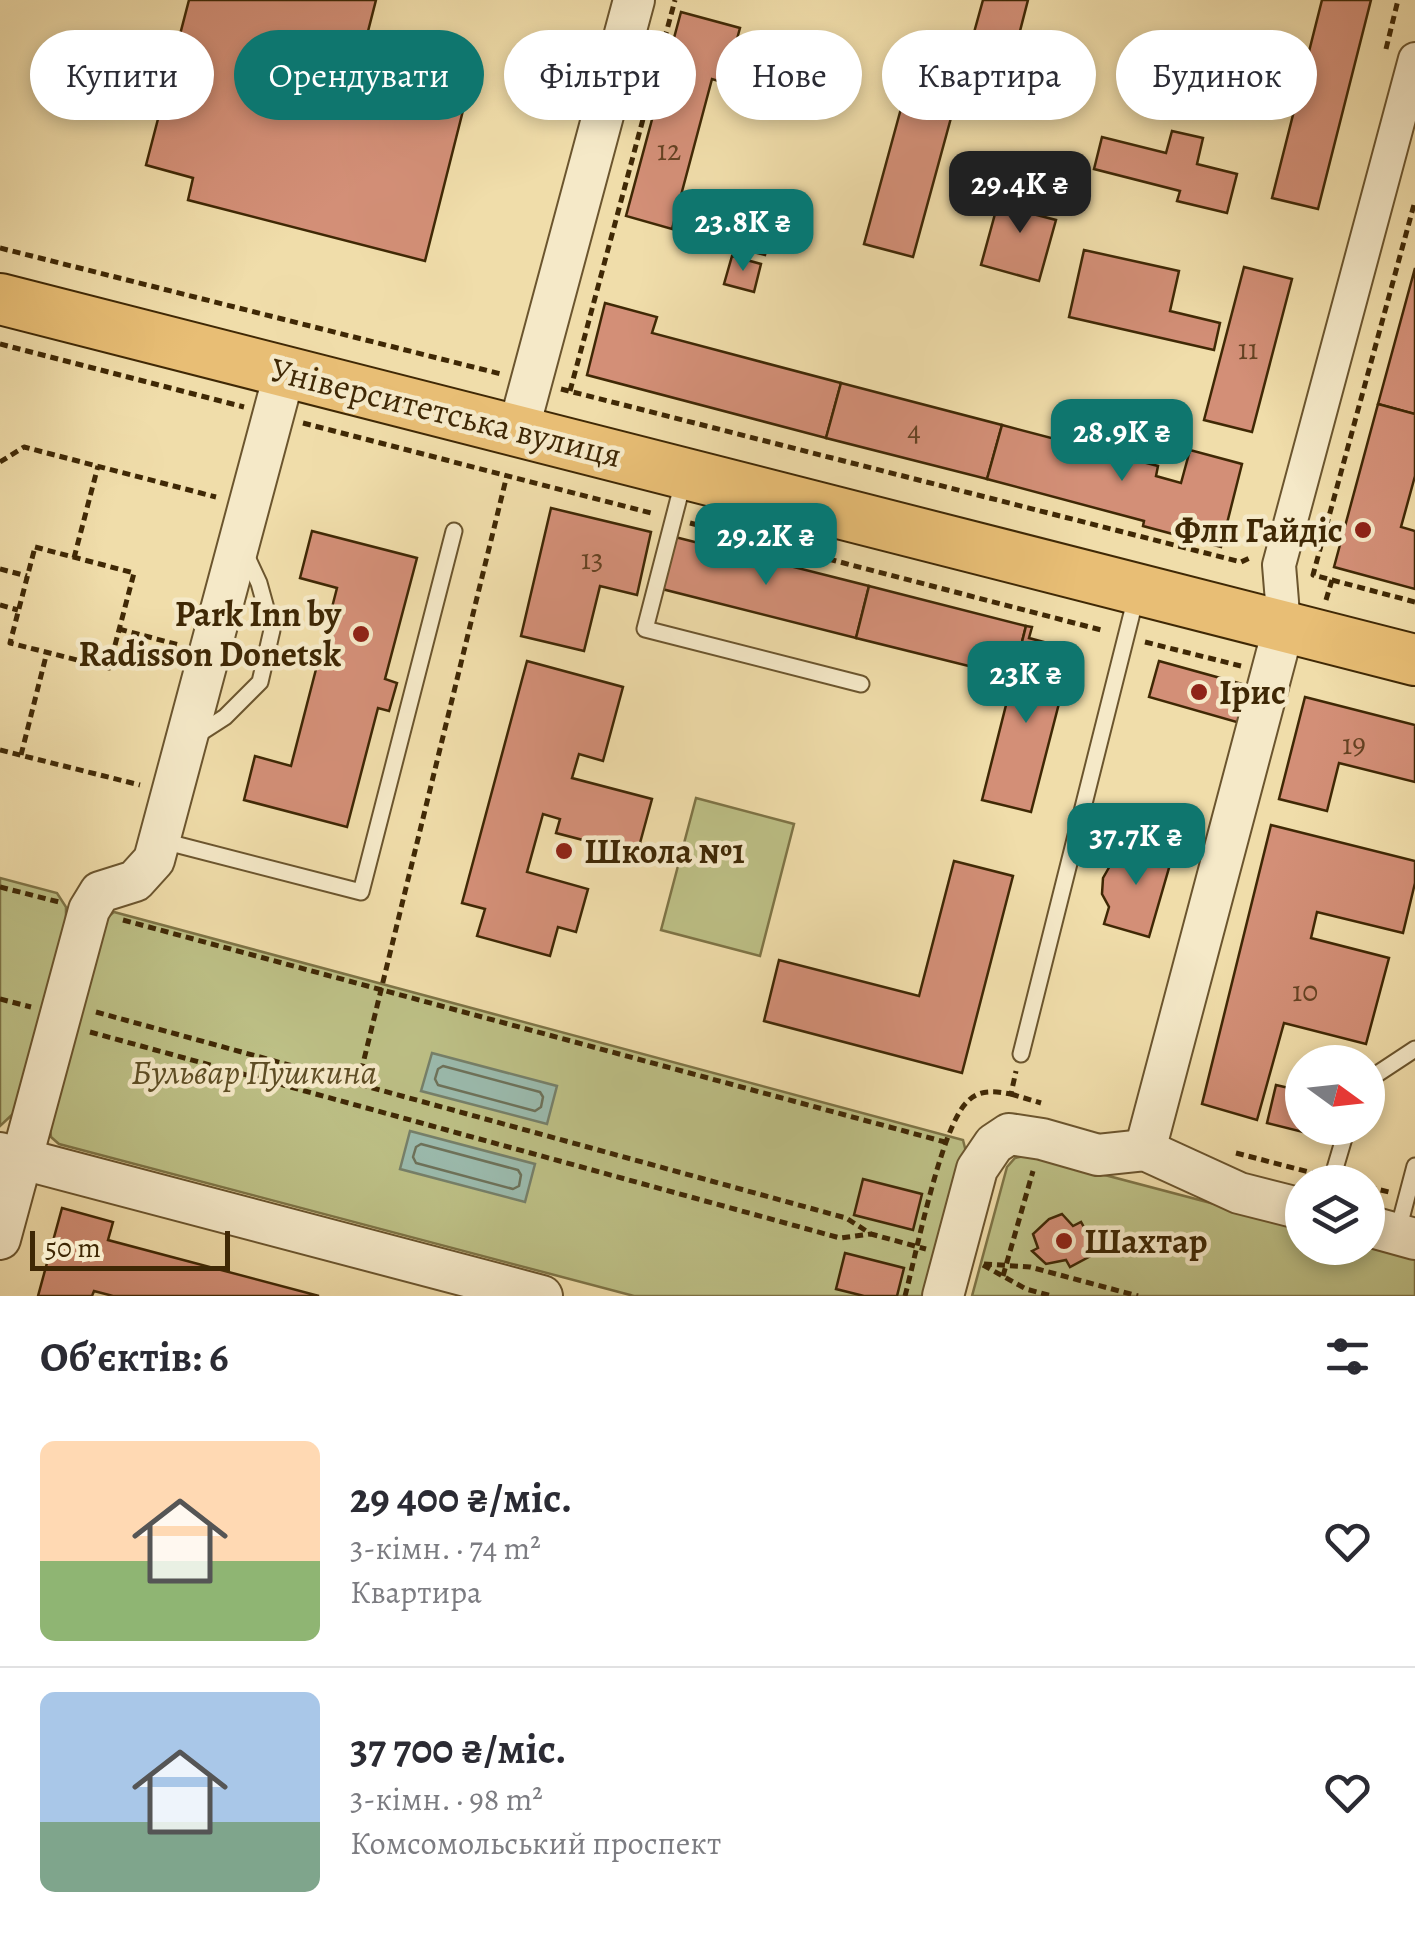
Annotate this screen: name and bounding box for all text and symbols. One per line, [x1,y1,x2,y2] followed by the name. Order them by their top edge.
[30,30,214,120] chip: Купити
[234,30,484,120] chip: Орендувати
[504,30,696,120] chip: Фільтри
[716,30,862,120] chip: Нове
[882,30,1096,120] chip: Квартира
[1116,30,1317,120] chip: Будинок
[657,130,681,170] house number: 12
[928,151,1112,236] pin: 29.4K ₴
[971,161,1069,205] text: 29.4K ₴
[651,189,835,274] pin: 23.8K ₴
[694,199,792,243] text: 23.8K ₴
[1238,329,1258,369] house number: 11
[265,345,627,479] street label: Університетська вулиця
[1030,399,1214,484] pin: 28.9K ₴
[1073,409,1171,453] text: 28.9K ₴
[907,411,921,451] house number: 4
[674,503,858,588] pin: 29.2K ₴
[1175,506,1343,554] place label: Флп Гайдіс
[717,513,815,557] text: 29.2K ₴
[1352,519,1374,541] marker: Флп Гайдіс
[581,539,603,579] house number: 13
[79,590,342,678] place label: Park Inn by Radisson Donetsk
[350,623,372,645] marker: Park Inn by Radisson Donetsk
[956,641,1096,726] pin: 23K ₴
[989,651,1063,695] text: 23K ₴
[1219,668,1286,716] place label: Ірис
[1188,681,1210,703] marker: Ірис
[1342,724,1366,764] house number: 19
[1044,803,1228,888] pin: 37.7K ₴
[1089,813,1183,857] text: 37.7K ₴
[584,827,745,875] place label: Школа №1
[553,840,575,862] marker: Школа №1
[1292,971,1318,1011] house number: 10
[1285,1045,1385,1145] north arrow
[1285,1045,1385,1265] map controls
[131,1048,377,1096] park label: Бульвар Пушкина
[1285,1165,1385,1265] button: layers
[1084,1217,1207,1265] place label: Шахтар
[30,1226,230,1270] scale bar
[45,1229,101,1267] text: 50 m
[1053,1230,1075,1252] marker: Шахтар
[40,1328,229,1385] text: Об’єктів: 6
[1320,1329,1375,1384] icon: filters
[350,1469,572,1526] text: 29 400 ₴/міс.
[120,1481,240,1601] icon: home
[1320,1514,1375,1569] icon: heart
[350,1526,541,1570] text: 3-кімн. · 74 m²
[350,1570,482,1614] text: Квартира
[350,1720,567,1777] text: 37 700 ₴/міс.
[120,1732,240,1852] icon: home
[1320,1765,1375,1820] icon: heart
[350,1777,543,1821] text: 3-кімн. · 98 m²
[350,1821,721,1865] text: Комсомольський проспект

